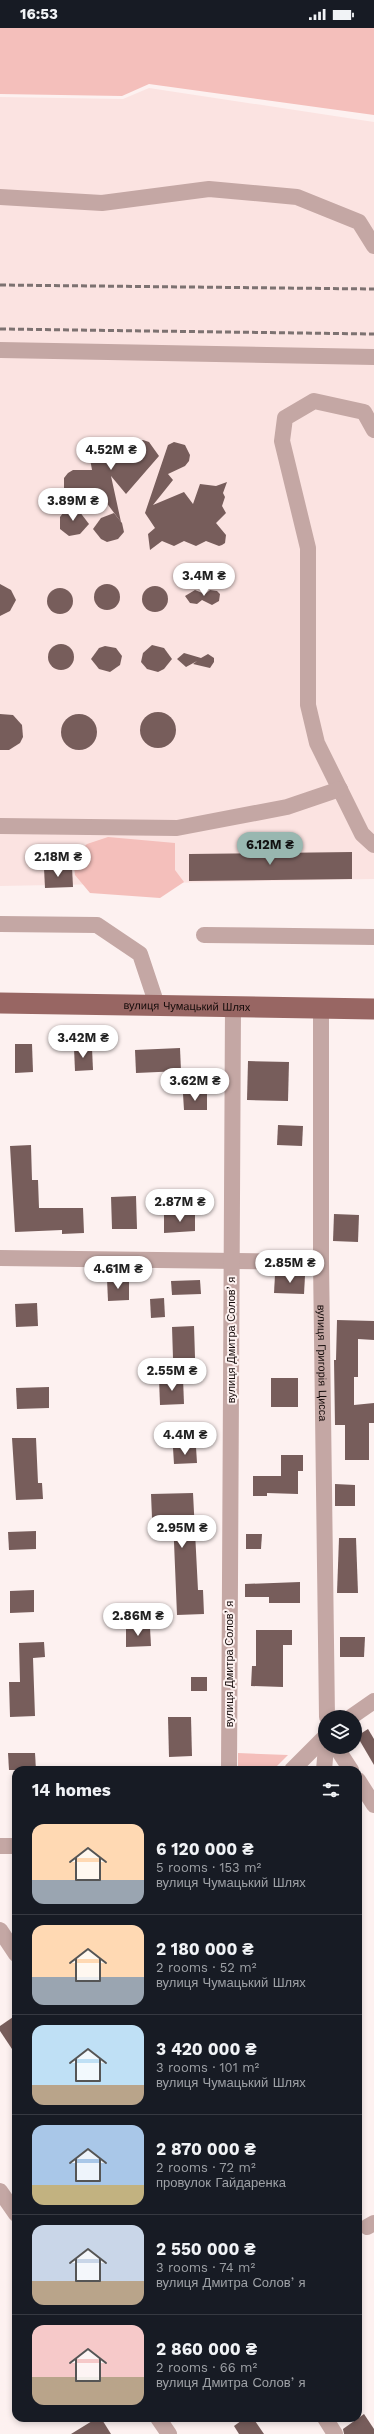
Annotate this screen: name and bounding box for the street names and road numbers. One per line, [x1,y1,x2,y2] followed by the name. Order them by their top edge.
[123,998,251,1014] street label: вулиця Чумацький Шлях
[225,1277,238,1403] street label: вулиця Дмитра Соловʼя
[315,1305,330,1422] street label: вулиця Григорія Цисса
[223,1601,236,1727] street label: вулиця Дмитра Соловʼя

